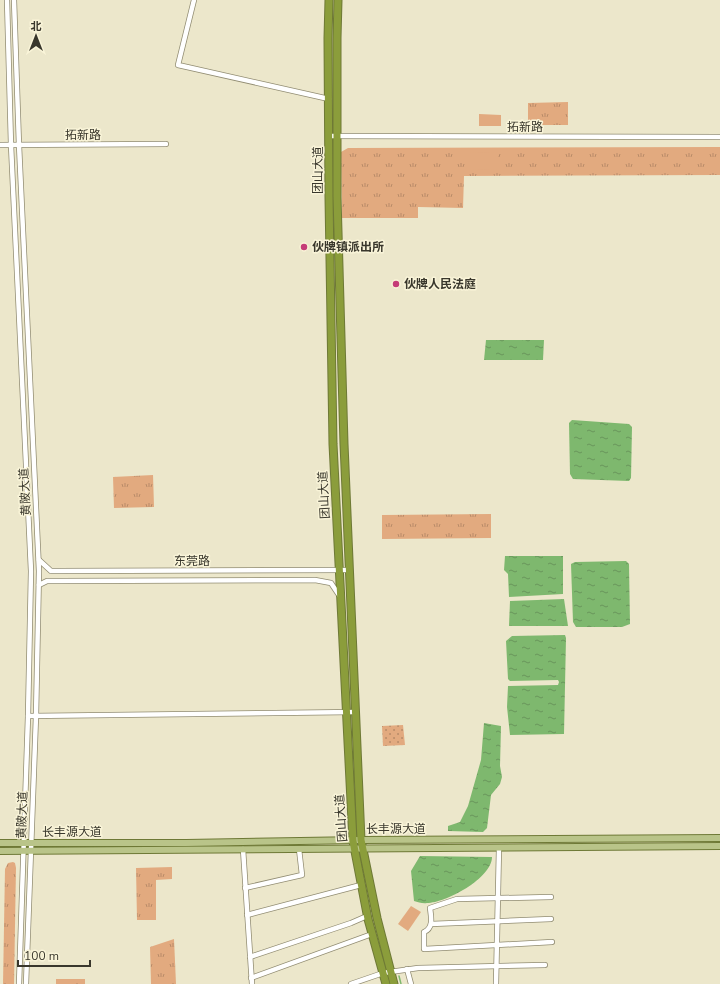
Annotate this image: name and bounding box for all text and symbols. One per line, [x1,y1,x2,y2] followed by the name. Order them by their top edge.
[16,16,56,56] north arrow
[31,19,42,34] text: 北
[507,119,543,135] street label: 拓新路
[65,127,101,143] street label: 拓新路
[310,146,326,194] street label: 团山大道
[312,239,384,255] place label: 伙牌镇派出所
[299,242,309,252] marker: 伙牌镇派出所
[404,276,476,292] place label: 伙牌人民法庭
[391,279,401,289] marker: 伙牌人民法庭
[16,468,34,516] street label: 黄陂大道
[315,471,333,519] street label: 团山大道
[174,553,210,569] street label: 东莞路
[13,791,31,839] street label: 黄陂大道
[331,793,351,843] street label: 团山大道
[366,821,426,837] street label: 长丰源大道
[42,824,102,840] street label: 长丰源大道
[18,942,90,968] scale bar
[24,948,59,964] text: 100 m

